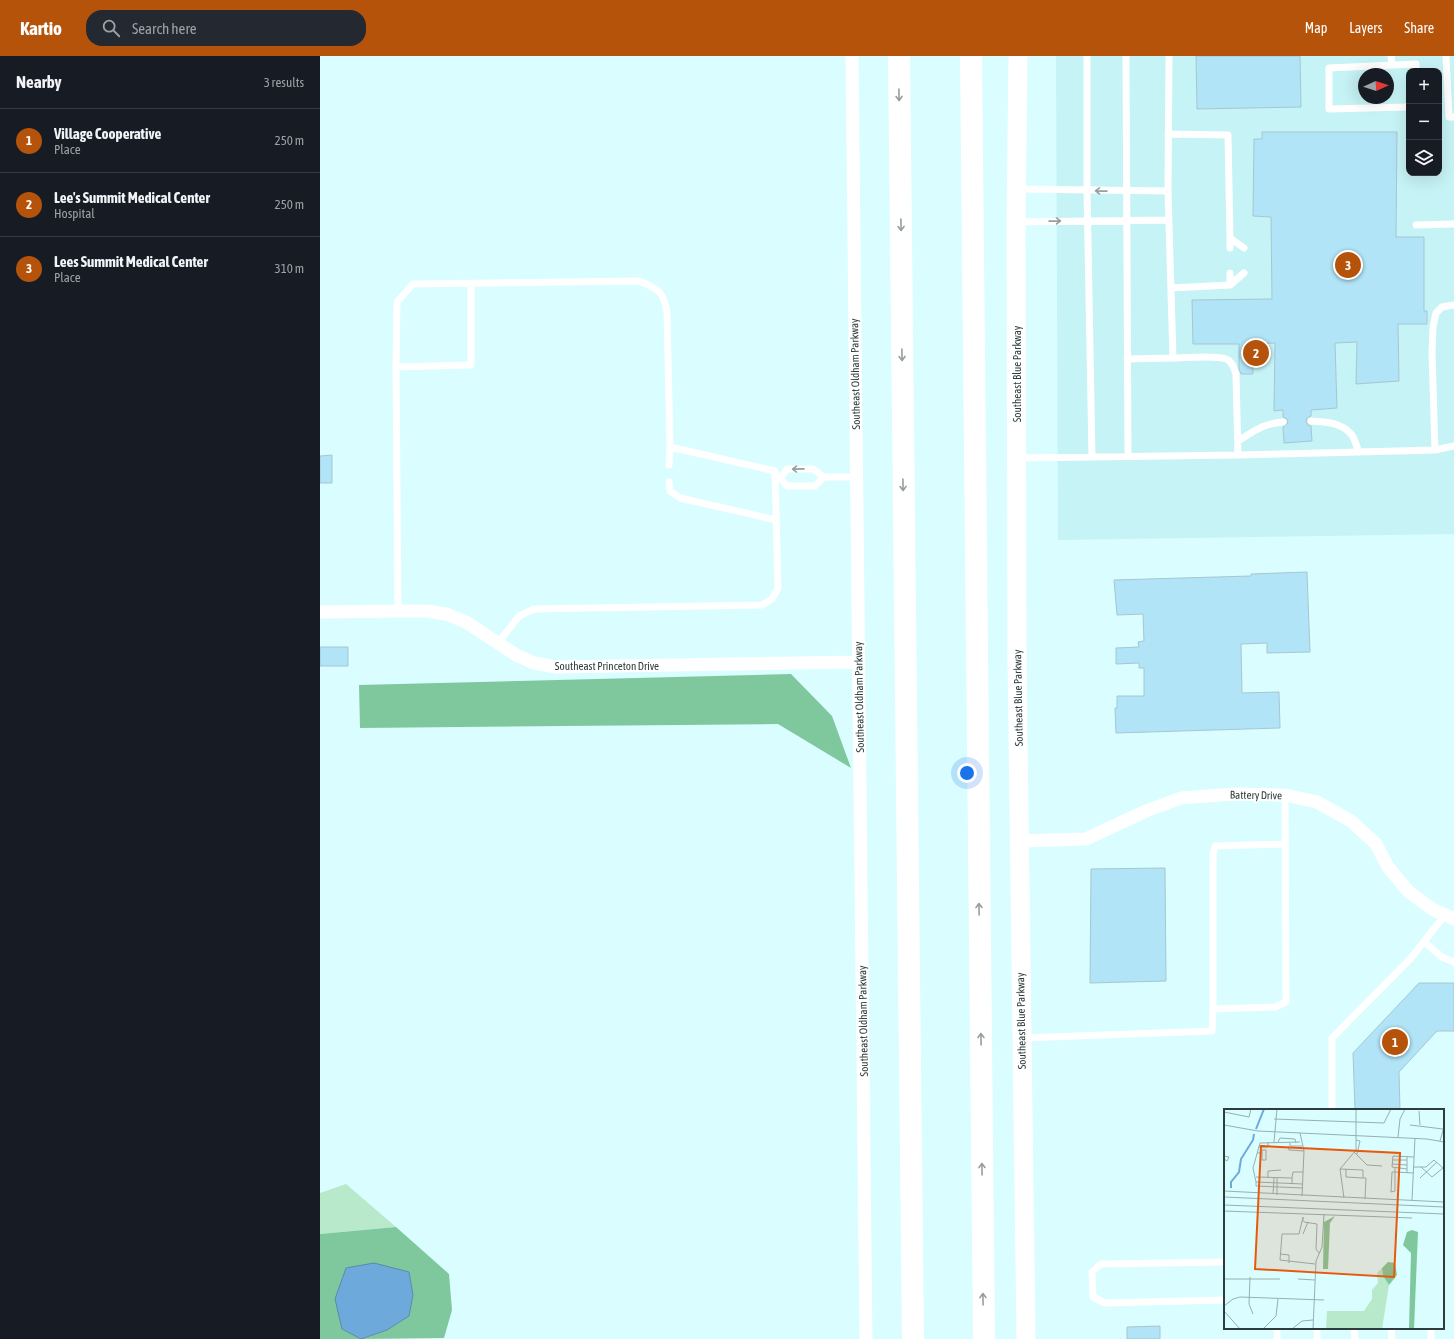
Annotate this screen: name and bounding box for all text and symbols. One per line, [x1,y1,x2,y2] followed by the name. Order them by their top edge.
[86,10,366,46] search box
[20,17,62,39] text: Kartio
[100,17,122,39] icon: search
[132,20,197,37] text: Search here
[1305,20,1327,36] text: Map
[1349,20,1382,36] text: Layers
[1404,20,1434,36] text: Share
[1358,68,1394,104] north arrow
[1406,68,1442,176] map controls
[1406,68,1442,104] button: +
[16,72,62,92] text: Nearby
[264,75,304,90] text: 3 results
[895,88,903,101] one-way arrow
[1406,104,1442,140] button: −
[54,125,161,142] text: Village Cooperative
[26,133,32,148] text: 1
[275,133,304,148] text: 250 m
[1406,140,1442,176] button: layers
[54,142,81,157] text: Place
[1095,187,1108,195] one-way arrow
[54,189,210,206] text: Lee's Summit Medical Center
[26,197,32,212] text: 2
[275,197,304,212] text: 250 m
[54,206,95,221] text: Hospital
[1048,217,1061,225] one-way arrow
[897,218,905,231] one-way arrow
[1335,250,1361,280] pin: 3
[54,253,208,270] text: Lees Summit Medical Center
[26,261,32,276] text: 3
[275,261,304,276] text: 310 m
[54,270,81,285] text: Place
[848,318,862,430] street label: Southeast Oldham Parkway
[1011,325,1023,422] street label: Southeast Blue Parkway
[1243,338,1269,368] pin: 2
[898,348,906,361] one-way arrow
[792,465,805,473] one-way arrow
[899,478,907,491] one-way arrow
[852,641,866,753] street label: Southeast Oldham Parkway
[1011,649,1025,746] street label: Southeast Blue Parkway
[555,660,659,672] street label: Southeast Princeton Drive
[957,763,977,783] your location
[1230,789,1282,801] street label: Battery Drive
[975,903,983,916] one-way arrow
[856,965,870,1077] street label: Southeast Oldham Parkway
[1014,972,1028,1069] street label: Southeast Blue Parkway
[1382,1027,1408,1057] pin: 1
[977,1033,985,1046] one-way arrow
[1224,1109,1444,1329] inset map
[978,1163,986,1176] one-way arrow
[979,1293,987,1306] one-way arrow

